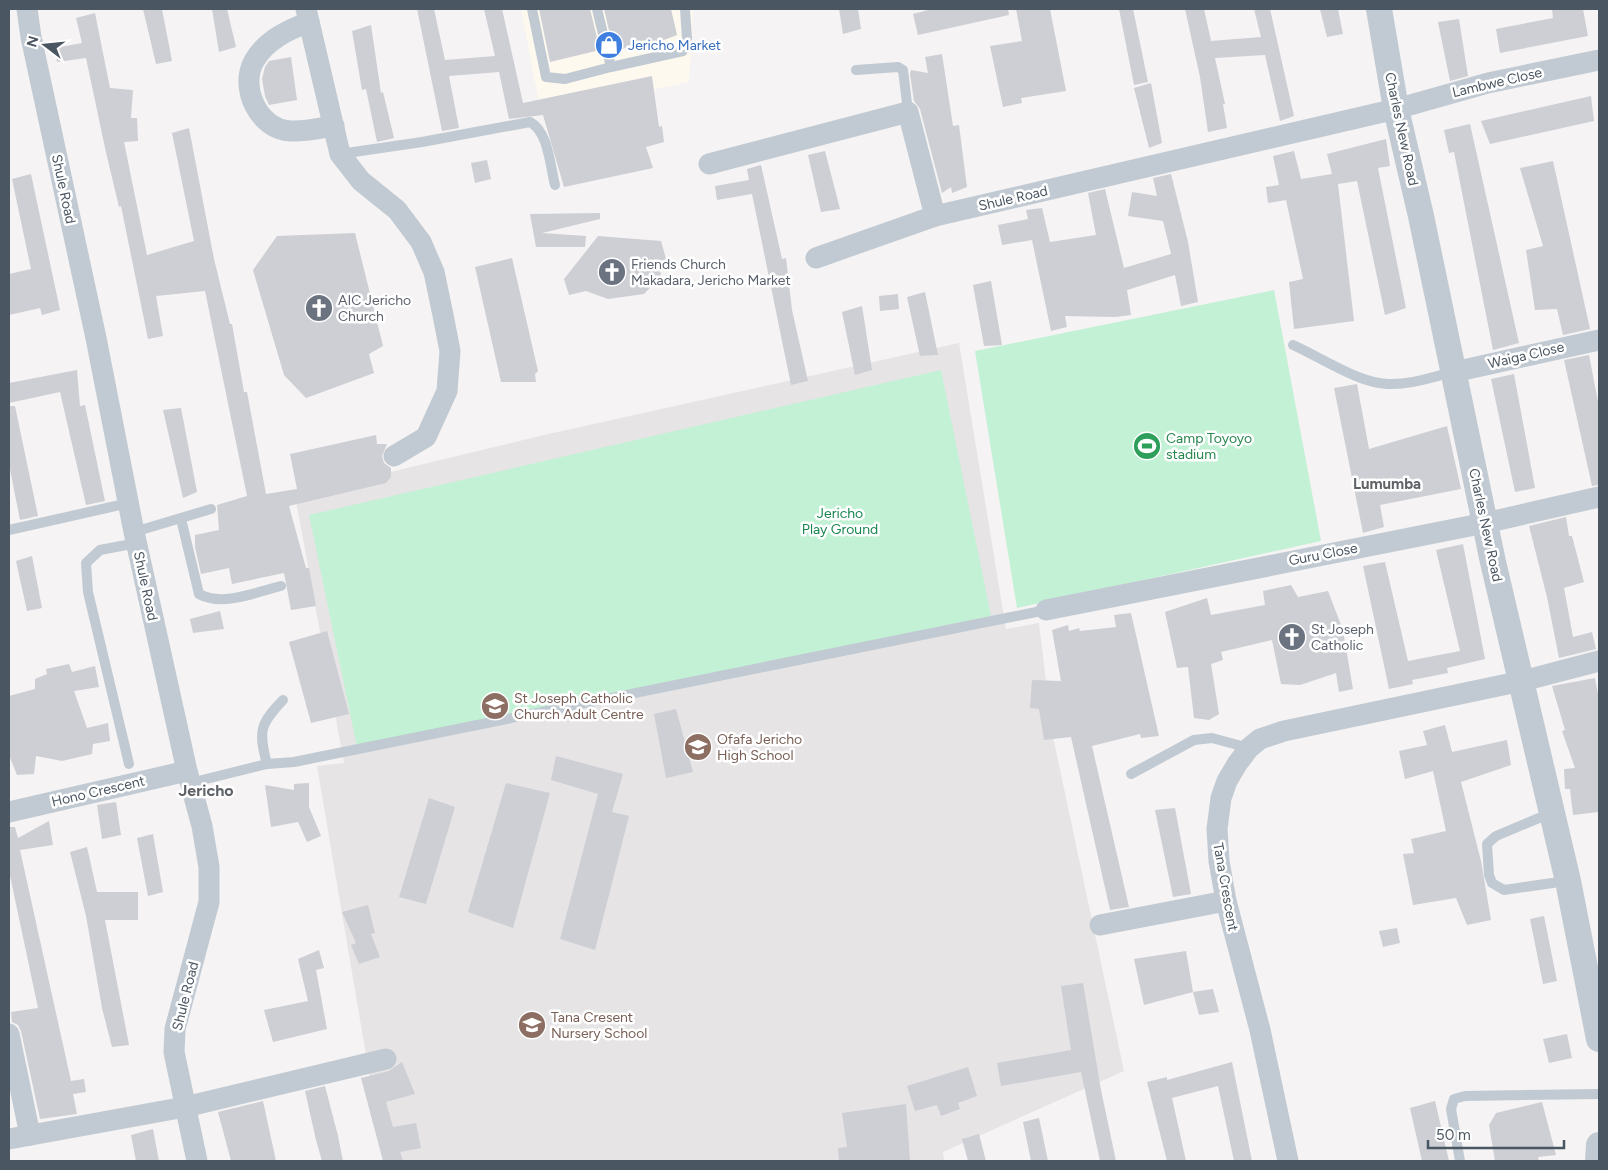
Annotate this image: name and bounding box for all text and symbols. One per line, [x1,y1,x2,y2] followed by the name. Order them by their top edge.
[20,20,70,70] north arrow
[594,30,624,60] shop icon: Jericho Market
[23,34,43,49] text: N
[628,37,721,54] place label: Jericho Market
[1451,64,1544,101] street label: Lambwe Close
[1381,71,1422,187] street label: Charles New Road
[48,153,79,225] street label: Shule Road
[977,182,1049,215] street label: Shule Road
[631,256,791,289] place label: Friends Church Makadara, Jericho Market
[597,257,627,287] church icon: Friends Church Makadara, Jericho Market
[338,292,411,325] place label: AIC Jericho Church
[304,293,334,323] church icon: AIC Jericho Church
[1486,338,1566,372] street label: Waiga Close
[1166,430,1252,463] place label: Camp Toyoyo stadium
[1132,431,1162,461] sports icon: Camp Toyoyo stadium
[1465,467,1506,583] street label: Charles New Road
[1353,475,1421,493] district label: Lumumba
[802,505,878,538] park label: Jericho Play Ground
[1287,539,1359,570] street label: Guru Close
[130,550,161,622] street label: Shule Road
[1311,621,1374,654] place label: St Joseph Catholic
[1277,622,1307,652] church icon: St Joseph Catholic
[514,690,644,723] place label: St Joseph Catholic Church Adult Centre
[480,691,510,721] school or university icon: St Joseph Catholic Church Adult Centre
[717,731,802,764] place label: Ofafa Jericho High School
[683,732,713,762] school or university icon: Ofafa Jericho High School
[50,772,146,810] street label: Hono Crescent
[178,781,234,800] district label: Jericho
[1209,841,1242,933] street label: Tana Crescent
[169,960,202,1032] street label: Shule Road
[551,1009,647,1042] place label: Tana Cresent Nursery School
[517,1010,547,1040] school or university icon: Tana Cresent Nursery School
[1428,1118,1564,1150] scale bar
[1436,1126,1471,1144] text: 50 m

